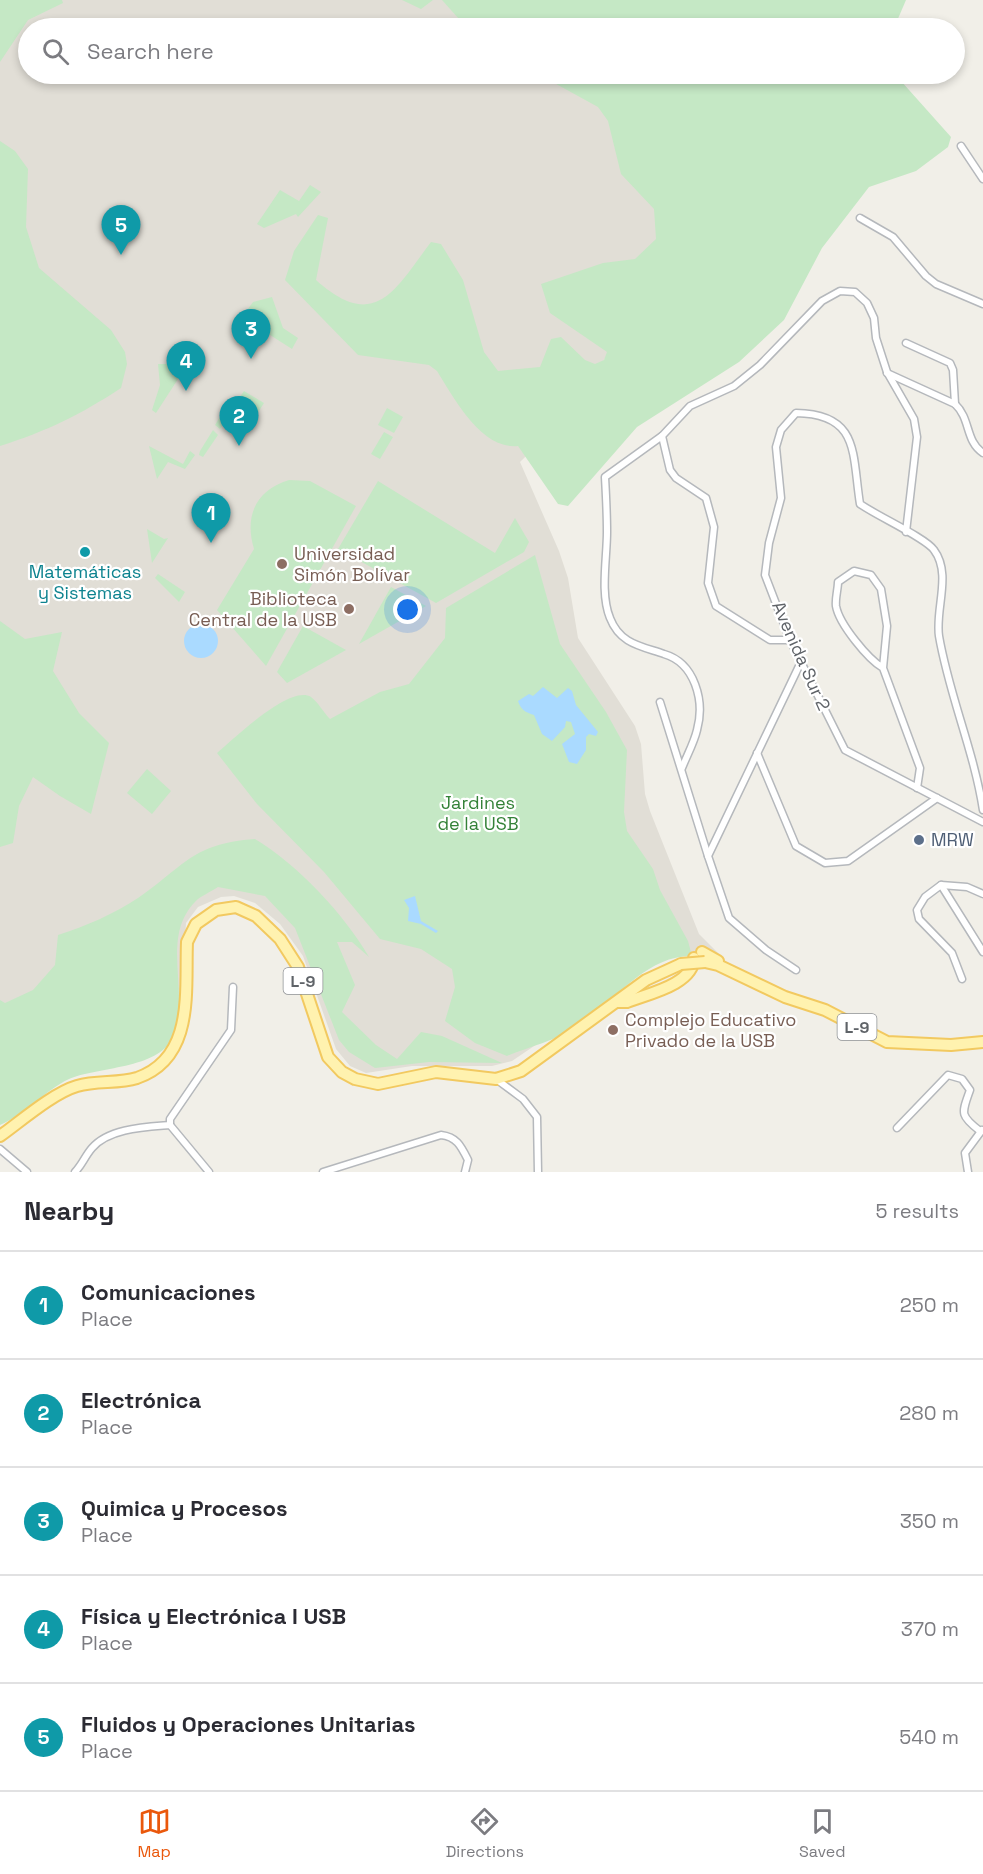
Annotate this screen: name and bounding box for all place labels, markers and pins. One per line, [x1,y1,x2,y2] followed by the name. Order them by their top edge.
[102,206,140,255] pin: 5
[232,310,270,359] pin: 3
[166,342,206,391] pin: 4
[220,396,258,446] pin: 2
[192,494,230,543] pin: 1
[294,542,410,586] place label: Universidad Simón Bolívar
[78,545,92,559] marker: Matemáticas y Sistemas
[275,557,289,571] marker: Universidad Simón Bolívar
[29,560,141,604] place label: Matemáticas y Sistemas
[189,587,337,631] place label: Biblioteca Central de la USB
[342,602,356,616] marker: Biblioteca Central de la USB
[931,828,974,851] place label: MRW
[912,833,926,847] marker: MRW
[625,1008,796,1052] place label: Complejo Educativo Privado de la USB
[606,1023,620,1037] marker: Complejo Educativo Privado de la USB

